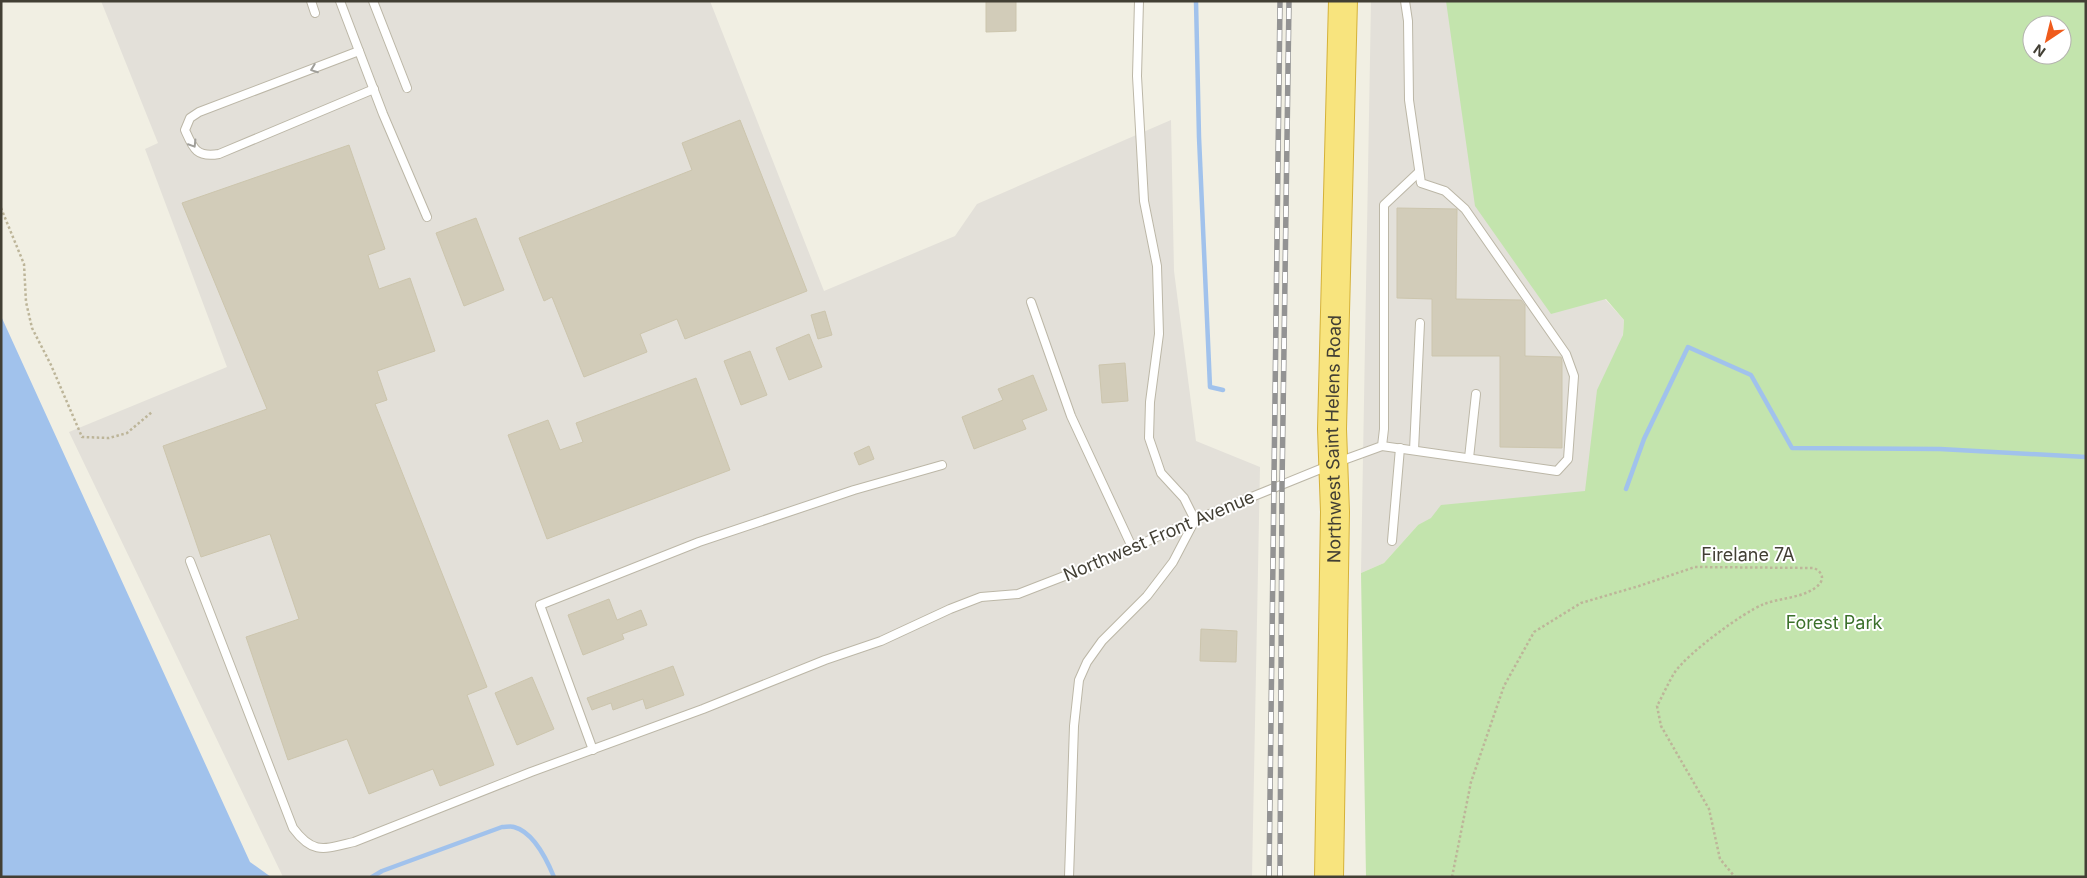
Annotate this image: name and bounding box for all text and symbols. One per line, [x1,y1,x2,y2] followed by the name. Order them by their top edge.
[2022,15,2072,65] north arrow
[2030,41,2049,61] text: N
[310,63,318,73] one-way arrow
[186,139,196,148] one-way arrow
[1321,315,1345,563] street label: Northwest Saint Helens Road
[1060,486,1257,585] street label: Northwest Front Avenue
[1701,544,1795,565] street label: Firelane 7A
[1786,612,1882,633] park label: Forest Park

